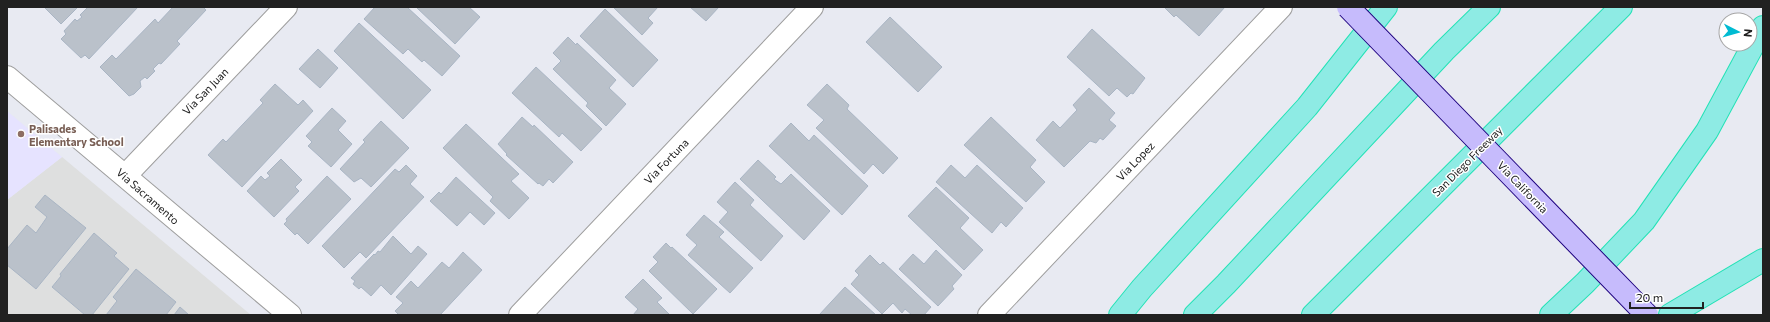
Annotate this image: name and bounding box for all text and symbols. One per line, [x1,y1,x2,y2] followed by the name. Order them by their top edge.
[1718,12,1758,52] north arrow
[1742,28,1755,38] text: N
[179,65,231,118] street label: Via San Juan
[29,122,124,148] place label: Palisades Elementary School
[1429,123,1505,199] street label: San Diego Freeway
[16,129,26,139] marker: Palisades Elementary School
[641,136,691,186] street label: Via Fortuna
[1113,139,1157,183] street label: Via Lopez
[1495,158,1551,216] street label: Via California
[114,165,182,227] street label: Via Sacramento
[1630,284,1703,310] scale bar
[1636,290,1663,304] text: 20 m

